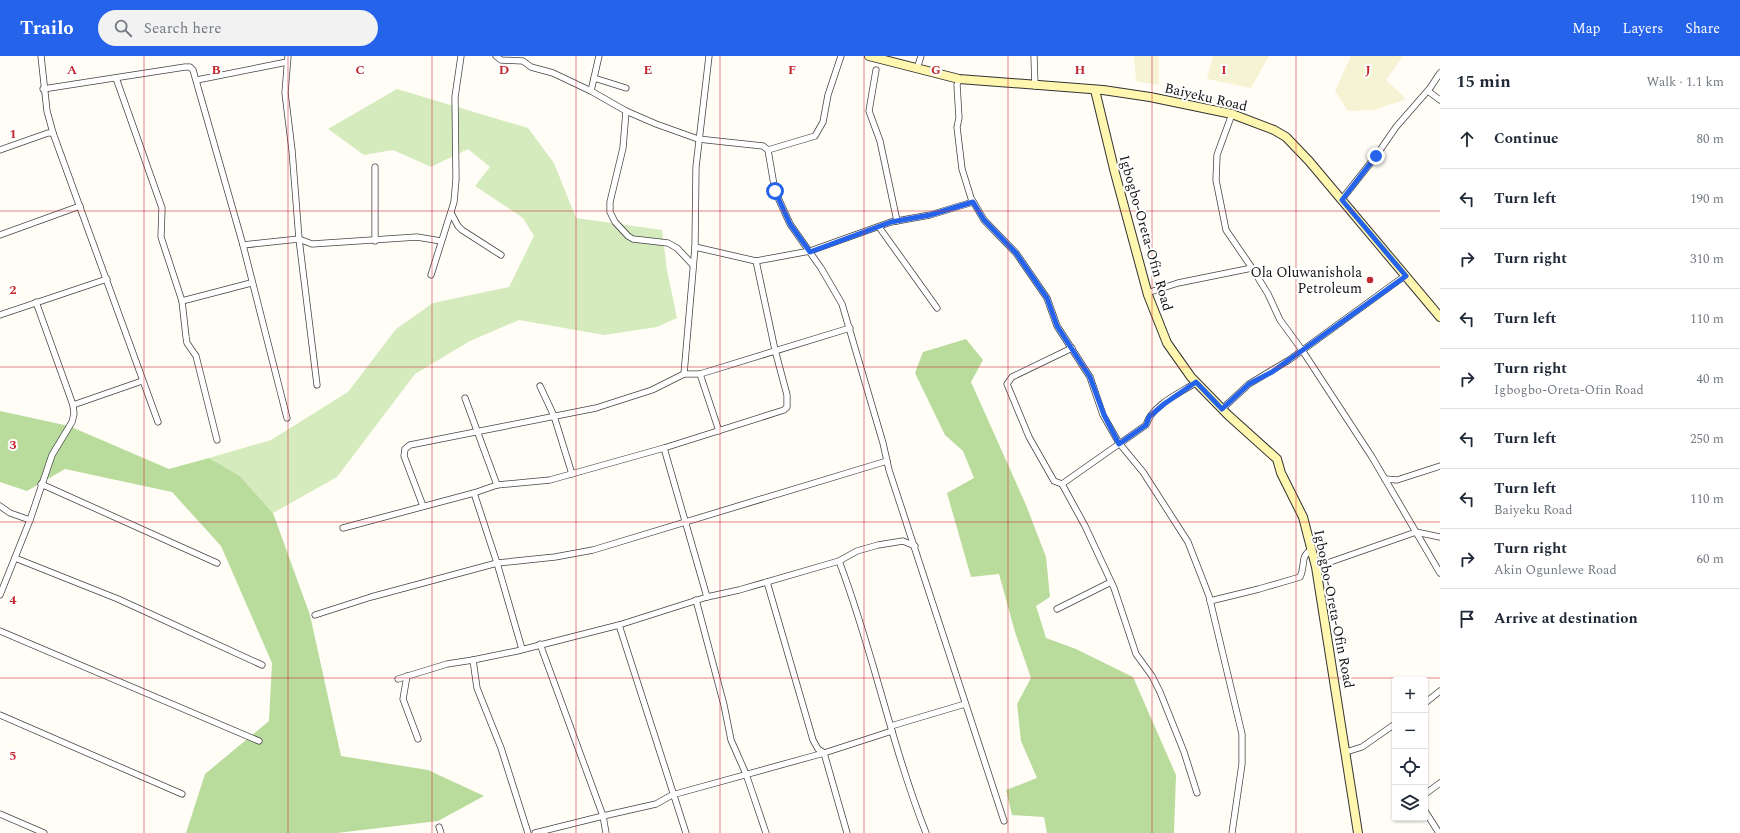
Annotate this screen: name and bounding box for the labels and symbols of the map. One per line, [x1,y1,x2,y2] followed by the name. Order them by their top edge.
[67,60,77,80] text: A
[211,60,221,80] text: B
[355,60,365,80] text: C
[499,60,509,80] text: D
[644,60,653,80] text: E
[788,60,796,80] text: F
[931,60,941,80] text: G
[1075,60,1086,80] text: H
[1221,60,1227,80] text: I
[1365,60,1371,80] text: J
[1162,77,1250,117] street label: Baiyeku Road
[9,124,17,144] text: 1
[1367,147,1385,165] route end
[1114,153,1178,314] street label: Igbogbo-Oreta-Ofin Road
[766,182,784,200] route start
[1250,262,1362,299] place label: Ola Oluwanishola Petroleum
[1365,275,1375,285] marker: Ola Oluwanishola Petroleum
[9,280,17,300] text: 2
[9,435,17,455] text: 3
[1308,528,1360,690] street label: Igbogbo-Oreta-Ofin Road
[9,590,17,610] text: 4
[9,746,17,766] text: 5

